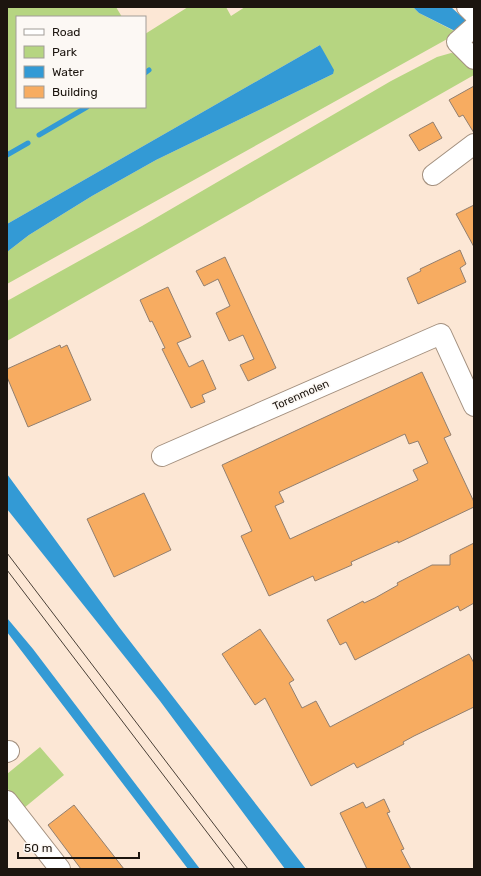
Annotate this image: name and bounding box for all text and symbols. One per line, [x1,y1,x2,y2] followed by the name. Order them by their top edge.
[16,16,146,108] legend
[52,25,80,39] text: Road
[52,45,78,59] text: Park
[52,65,84,79] text: Water
[52,85,98,99] text: Building
[271,377,331,413] street label: Torenmolen
[18,834,139,860] scale bar
[24,841,52,855] text: 50 m

